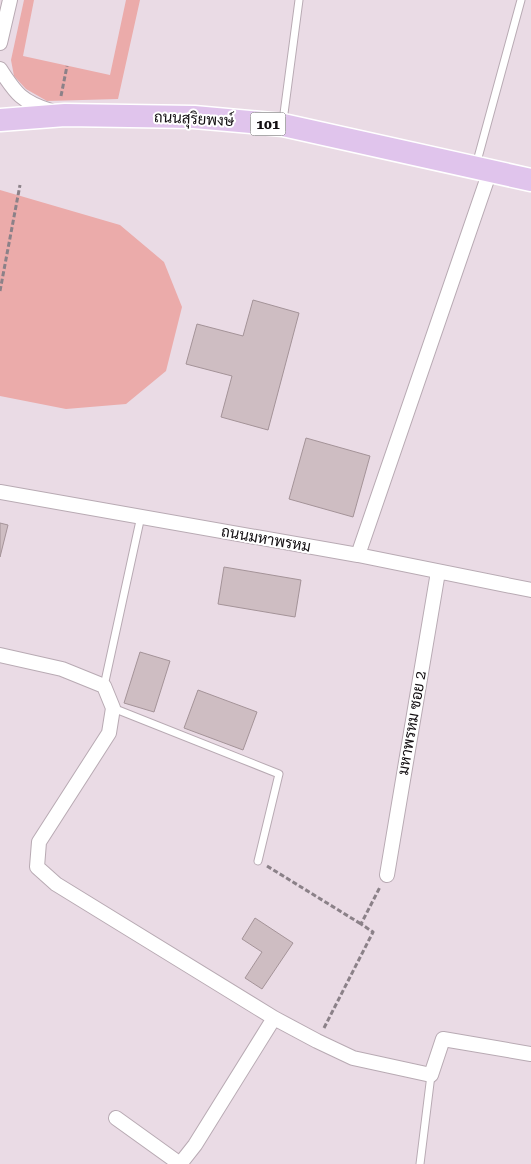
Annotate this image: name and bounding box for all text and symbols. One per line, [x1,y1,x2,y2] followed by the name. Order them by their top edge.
[153,107,235,132] street label: ถนนสุริยพงษ์
[250,112,286,136] road number: 101
[220,522,312,556] street label: ถนนมหาพรหม
[394,670,430,776] street label: มหาพรหม ซอย 2

